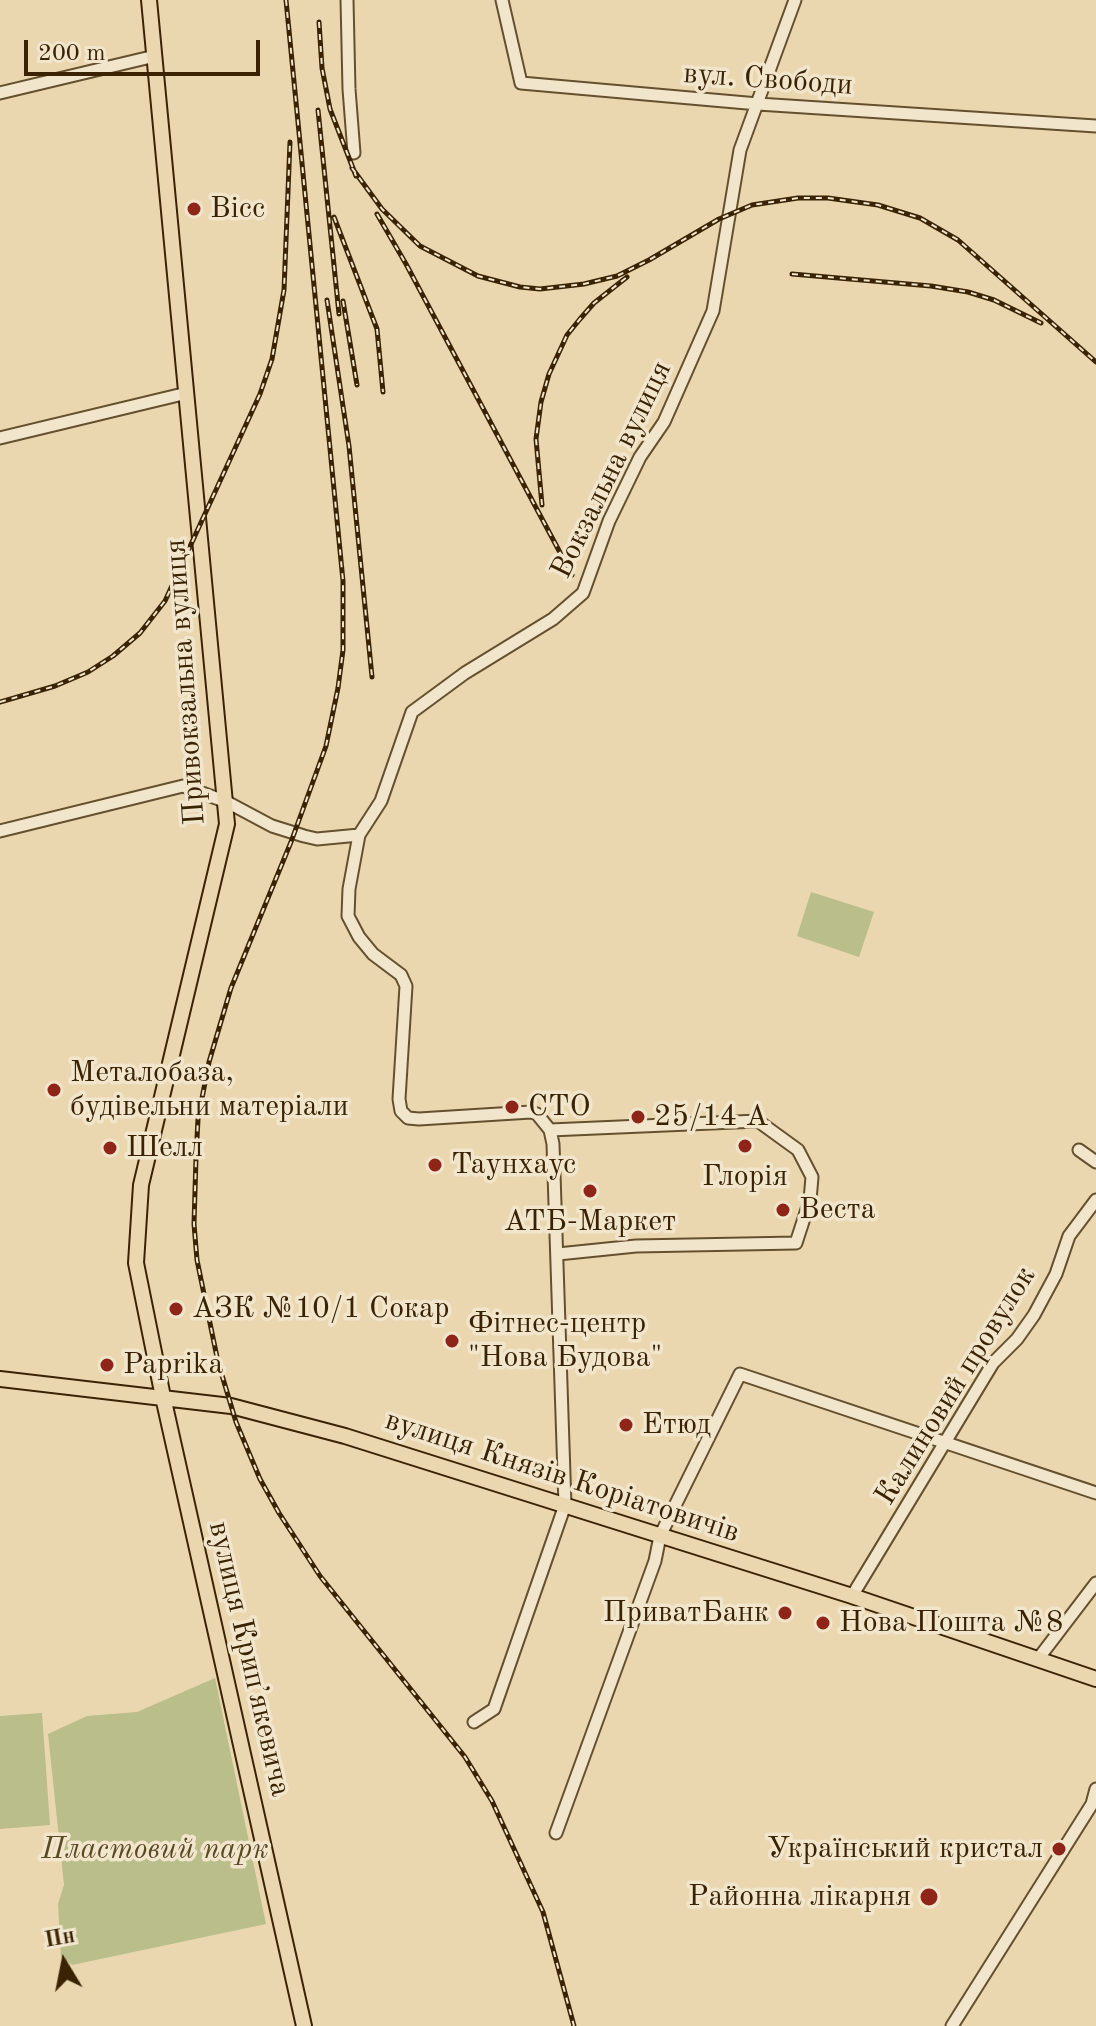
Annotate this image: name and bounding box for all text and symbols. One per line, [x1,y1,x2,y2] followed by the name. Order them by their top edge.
[28,24,264,74] scale bar
[38,42,106,66] text: 200 m
[682,56,854,104] street label: вул. Свободи
[210,191,265,227] place label: Вісс
[185,200,203,218] marker: Вісс
[544,355,680,585] street label: Вокзальна вулиця
[158,538,214,826] street label: Привокзальна вулиця
[70,1055,349,1126] place label: Металобаза, будівельни матеріали
[45,1081,63,1099] marker: Металобаза, будівельни матеріали
[528,1089,591,1125] place label: СТО
[503,1098,521,1116] marker: СТО
[654,1099,768,1135] place label: 25/14 А
[629,1108,647,1126] marker: 25/14 А
[126,1130,203,1166] place label: Шелл
[736,1137,754,1155] marker: Глорія
[101,1139,119,1157] marker: Шелл
[451,1147,576,1183] place label: Таунхаус
[426,1156,444,1174] marker: Таунхаус
[702,1159,788,1195] place label: Глорія
[581,1182,599,1200] marker: АТБ-Маркет
[799,1192,876,1228] place label: Веста
[774,1201,792,1219] marker: Веста
[504,1204,676,1240] place label: АТБ-Маркет
[868,1260,1044,1512] street label: Калиновий провулок
[192,1291,449,1327] place label: АЗК №10/1 Сокар
[167,1300,185,1318] marker: АЗК №10/1 Сокар
[468,1306,662,1376] place label: Фітнес-центр "Нова Будова"
[443,1332,461,1350] marker: Фітнес-центр "Нова Будова"
[123,1347,223,1383] place label: Paprika
[98,1356,116,1374] marker: Paprika
[380,1403,744,1551] street label: вулиця Князів Коріатовичів
[642,1407,711,1443] place label: Етюд
[617,1416,635,1434] marker: Етюд
[200,1518,298,1800] street label: вулиця Крипʼякевича
[603,1595,769,1631] place label: ПриватБанк
[776,1604,794,1622] marker: ПриватБанк
[839,1605,1063,1641] place label: Нова Пошта №8
[814,1614,832,1632] marker: Нова Пошта №8
[767,1831,1043,1867] place label: Український кристал
[41,1832,269,1868] park label: Пластовий парк
[1050,1840,1068,1858] marker: Український кристал
[688,1879,911,1915] place label: Районна лікарня
[918,1886,940,1908] marker: Районна лікарня
[24,1922,104,2002] north arrow
[43,1925,77,1952] text: Пн

